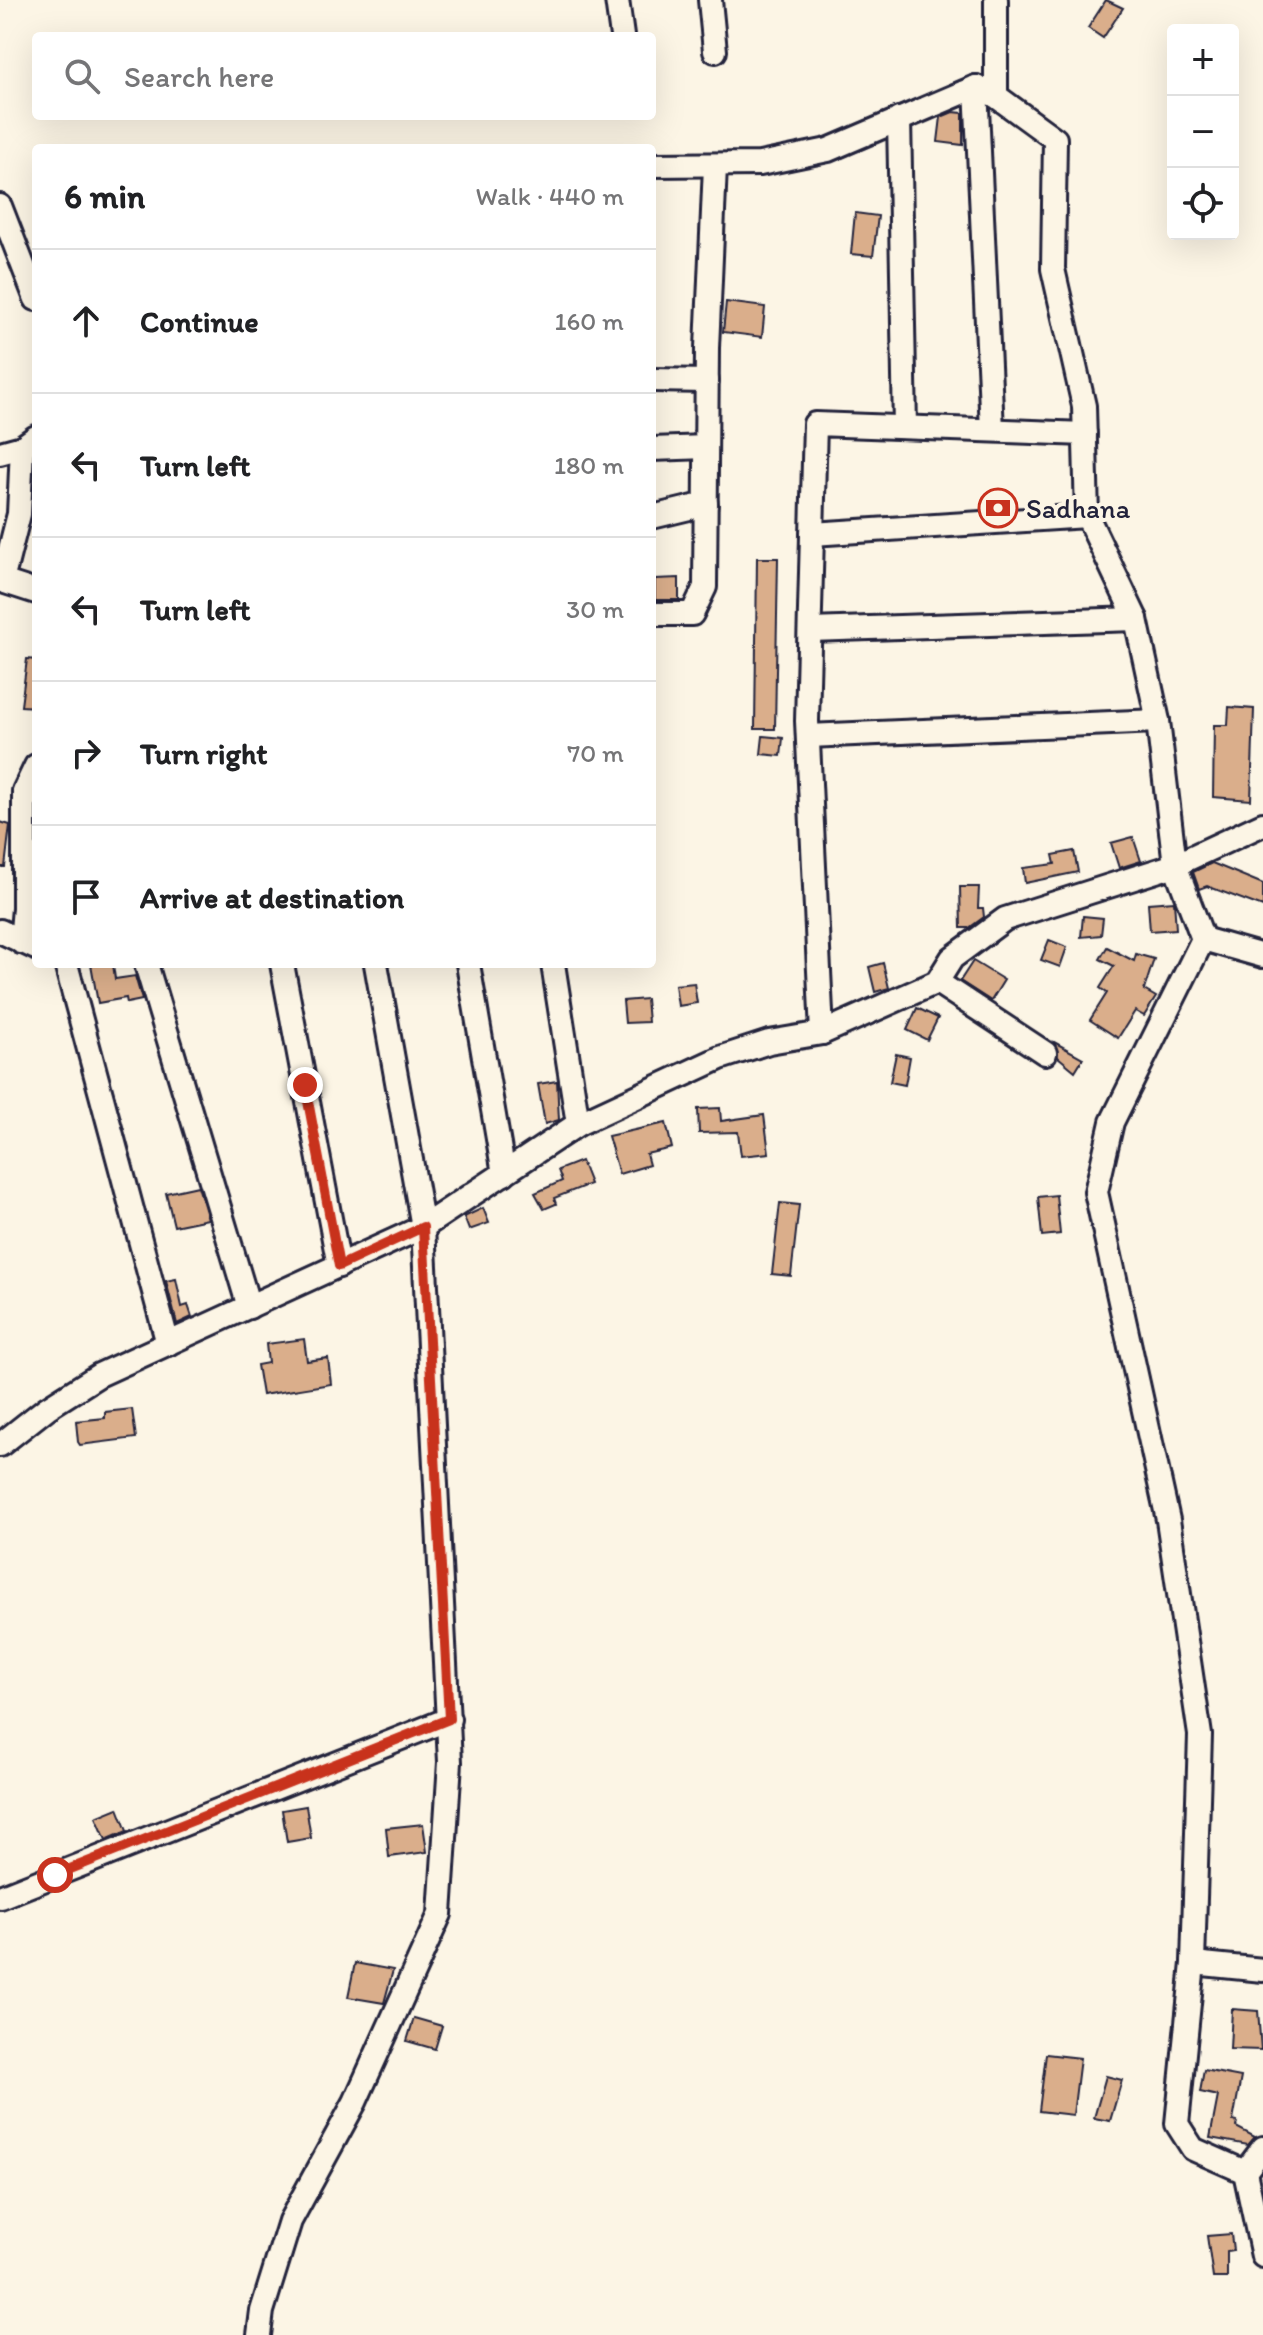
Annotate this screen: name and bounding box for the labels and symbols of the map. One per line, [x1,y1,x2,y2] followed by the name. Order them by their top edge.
[977,487,1019,529] bank icon: Sadhana
[1026,491,1131,525] place label: Sadhana
[287,1067,323,1103] route end
[37,1857,73,1893] route start

